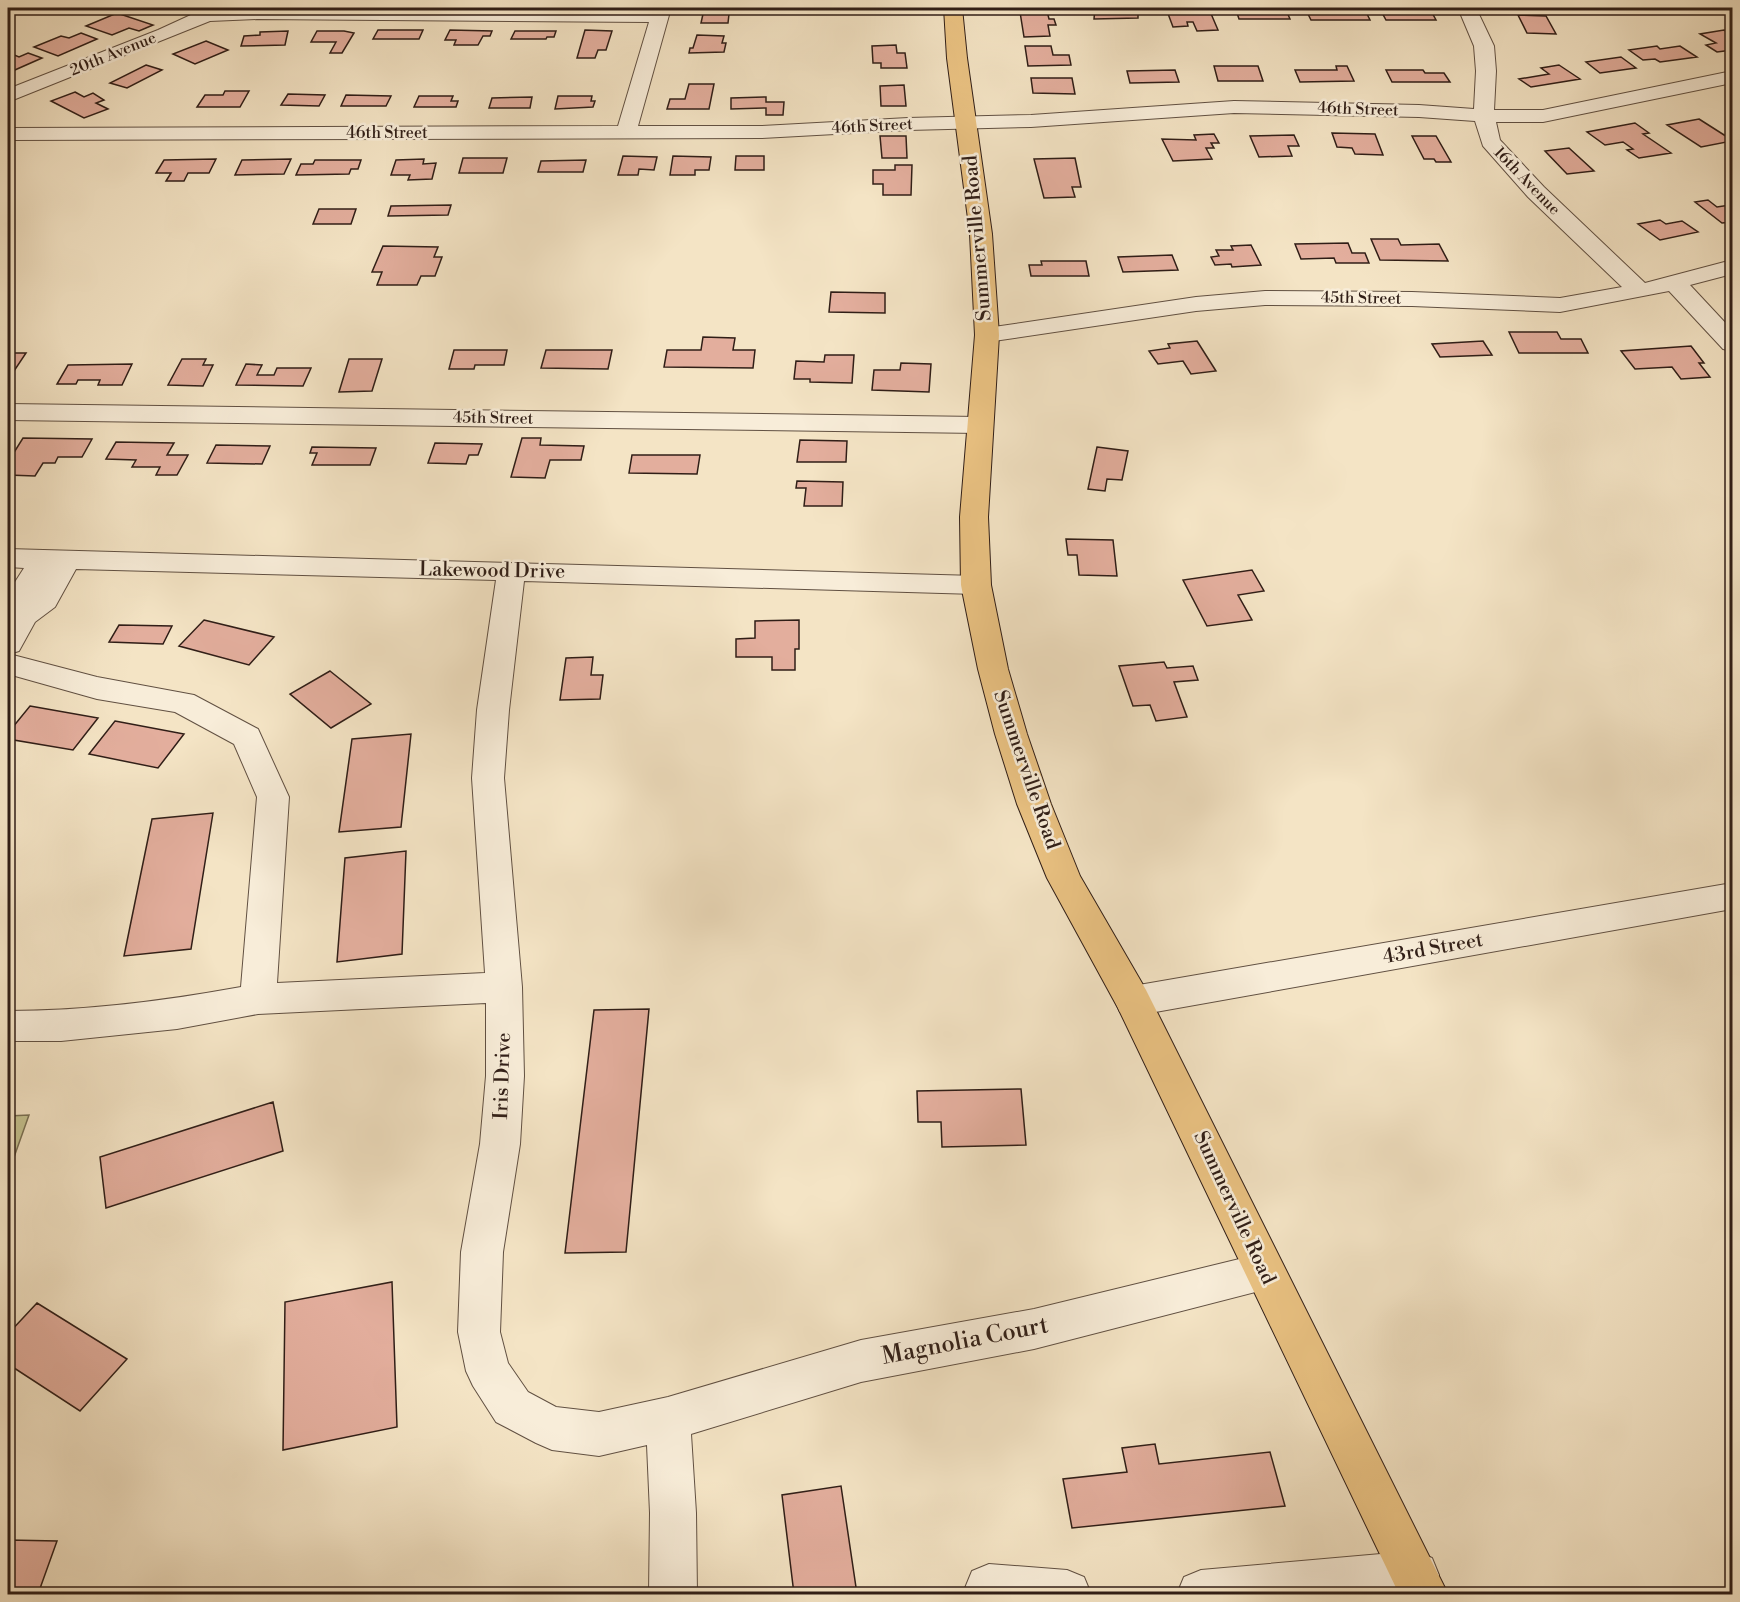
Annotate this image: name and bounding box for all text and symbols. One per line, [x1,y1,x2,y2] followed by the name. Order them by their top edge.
[67,28,159,80] street label: 20th Avenue
[1317,98,1399,120] street label: 46th Street
[831,114,913,138] street label: 46th Street
[346,123,428,143] street label: 46th Street
[1489,143,1565,219] street label: 16th Avenue
[958,153,998,322] street label: Summerville Road
[1321,287,1402,309] street label: 45th Street
[453,407,534,429] street label: 45th Street
[419,557,565,585] street label: Lakewood Drive
[987,687,1065,853] street label: Summerville Road
[1381,928,1485,970] street label: 43rd Street
[489,1032,517,1120] street label: Iris Drive
[1187,1127,1281,1289] street label: Summerville Road
[879,1310,1051,1372] street label: Magnolia Court

